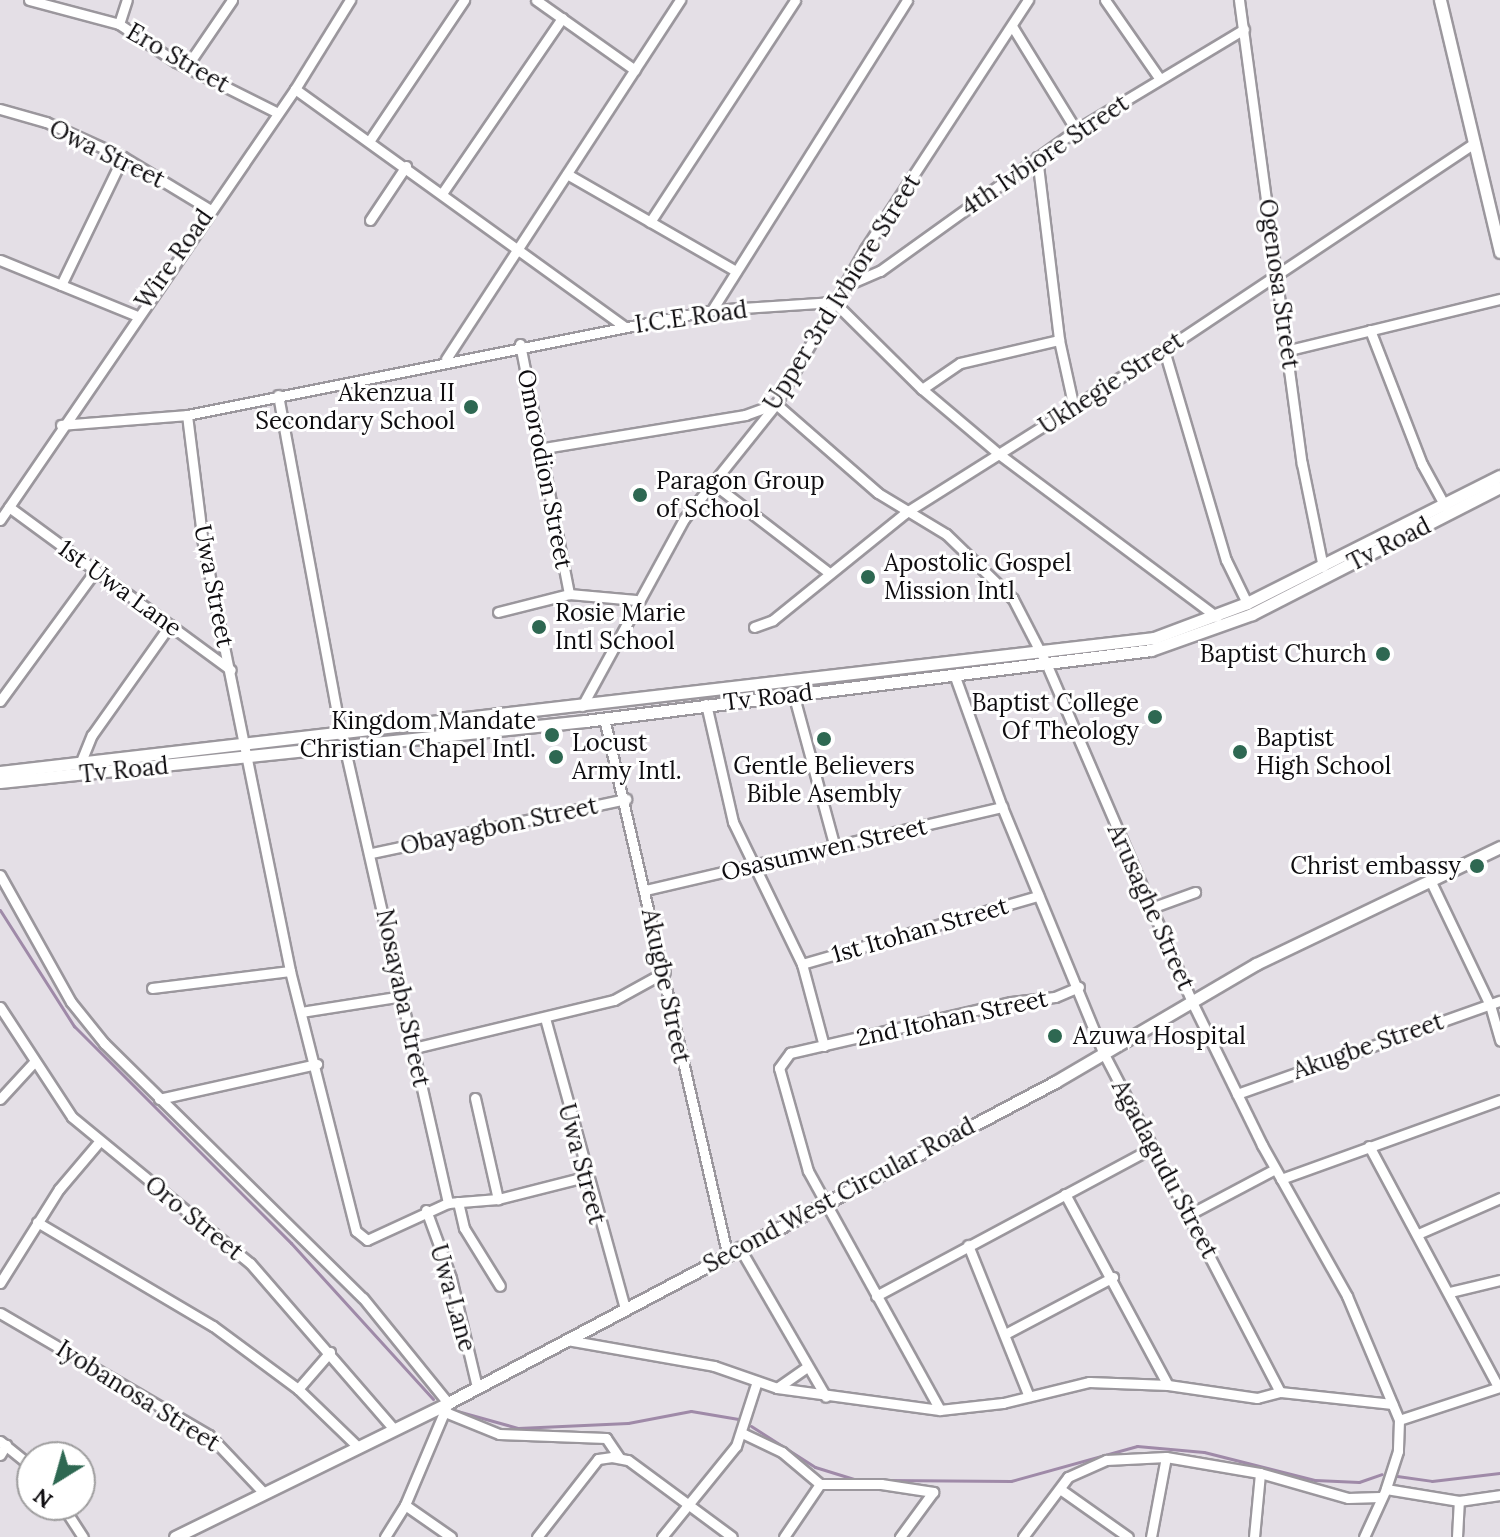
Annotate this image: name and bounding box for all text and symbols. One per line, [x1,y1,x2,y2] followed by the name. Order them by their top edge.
[122,17,234,99] street label: Ero Street
[956,89,1134,221] street label: 4th Ivbiore Street
[45,114,169,194] street label: Owa Street
[758,169,926,415] street label: Upper 3rd Ivbiore Street
[1253,197,1305,371] street label: Ogenosa Street
[129,203,219,315] street label: Wire Road
[633,295,749,339] street label: I.C.E Road
[1033,326,1189,440] street label: Ukhegie Street
[512,367,578,571] street label: Omorodion Street
[255,379,455,435] place label: Akenzua II Secondary School
[462,398,480,416] marker: Akenzua II Secondary School
[656,467,825,523] place label: Paragon Group of School
[631,486,649,504] marker: Paragon Group of School
[1343,511,1435,577] street label: Tv Road
[188,523,240,649] street label: Uwa Street
[53,534,187,642] street label: 1st Uwa Lane
[884,549,1071,605] place label: Apostolic Gospel Mission Intl
[859,568,877,586] marker: Apostolic Gospel Mission Intl
[555,599,686,655] place label: Rosie Marie Intl School
[530,618,548,636] marker: Rosie Marie Intl School
[1200,640,1367,668] place label: Baptist Church
[1374,645,1392,663] marker: Baptist Church
[722,677,814,717] street label: Tv Road
[972,689,1139,745] place label: Baptist College Of Theology
[300,707,536,763] place label: Kingdom Mandate Christian Chapel Intl.
[1146,708,1164,726] marker: Baptist College Of Theology
[1256,724,1391,780] place label: Baptist High School
[543,726,561,744] marker: Kingdom Mandate Christian Chapel Intl.
[572,729,682,785] place label: Locust Army Intl.
[815,730,833,748] marker: Gentle Believers Bible Asembly
[1231,743,1249,761] marker: Baptist High School
[547,748,565,766] marker: Locust Army Intl.
[78,751,170,789] street label: Tv Road
[733,752,915,808] place label: Gentle Believers Bible Asembly
[398,791,600,861] street label: Obayagbon Street
[718,811,930,887] street label: Osasumwen Street
[1101,819,1201,995] street label: Arusaghe Street
[1290,852,1461,880] place label: Christ embassy
[1468,857,1486,875] marker: Christ embassy
[829,891,1011,969] street label: 1st Itohan Street
[370,906,436,1090] street label: Nosayaba Street
[636,906,696,1066] street label: Akugbe Street
[854,984,1050,1052] street label: 2nd Itohan Street
[1289,1007,1447,1085] street label: Akugbe Street
[1073,1022,1246,1050] place label: Azuwa Hospital
[1044,1025,1066,1047] marker: Azuwa Hospital
[1106,1075,1224,1263] street label: Agadagudu Street
[552,1101,612,1227] street label: Uwa Street
[698,1111,980,1279] street label: Second West Circular Road
[139,1170,249,1266] street label: Oro Street
[424,1241,482,1355] street label: Uwa Lane
[51,1334,225,1458] street label: Iyobanosa Street
[16,1441,96,1521] north arrow
[28,1482,58,1515] text: N

